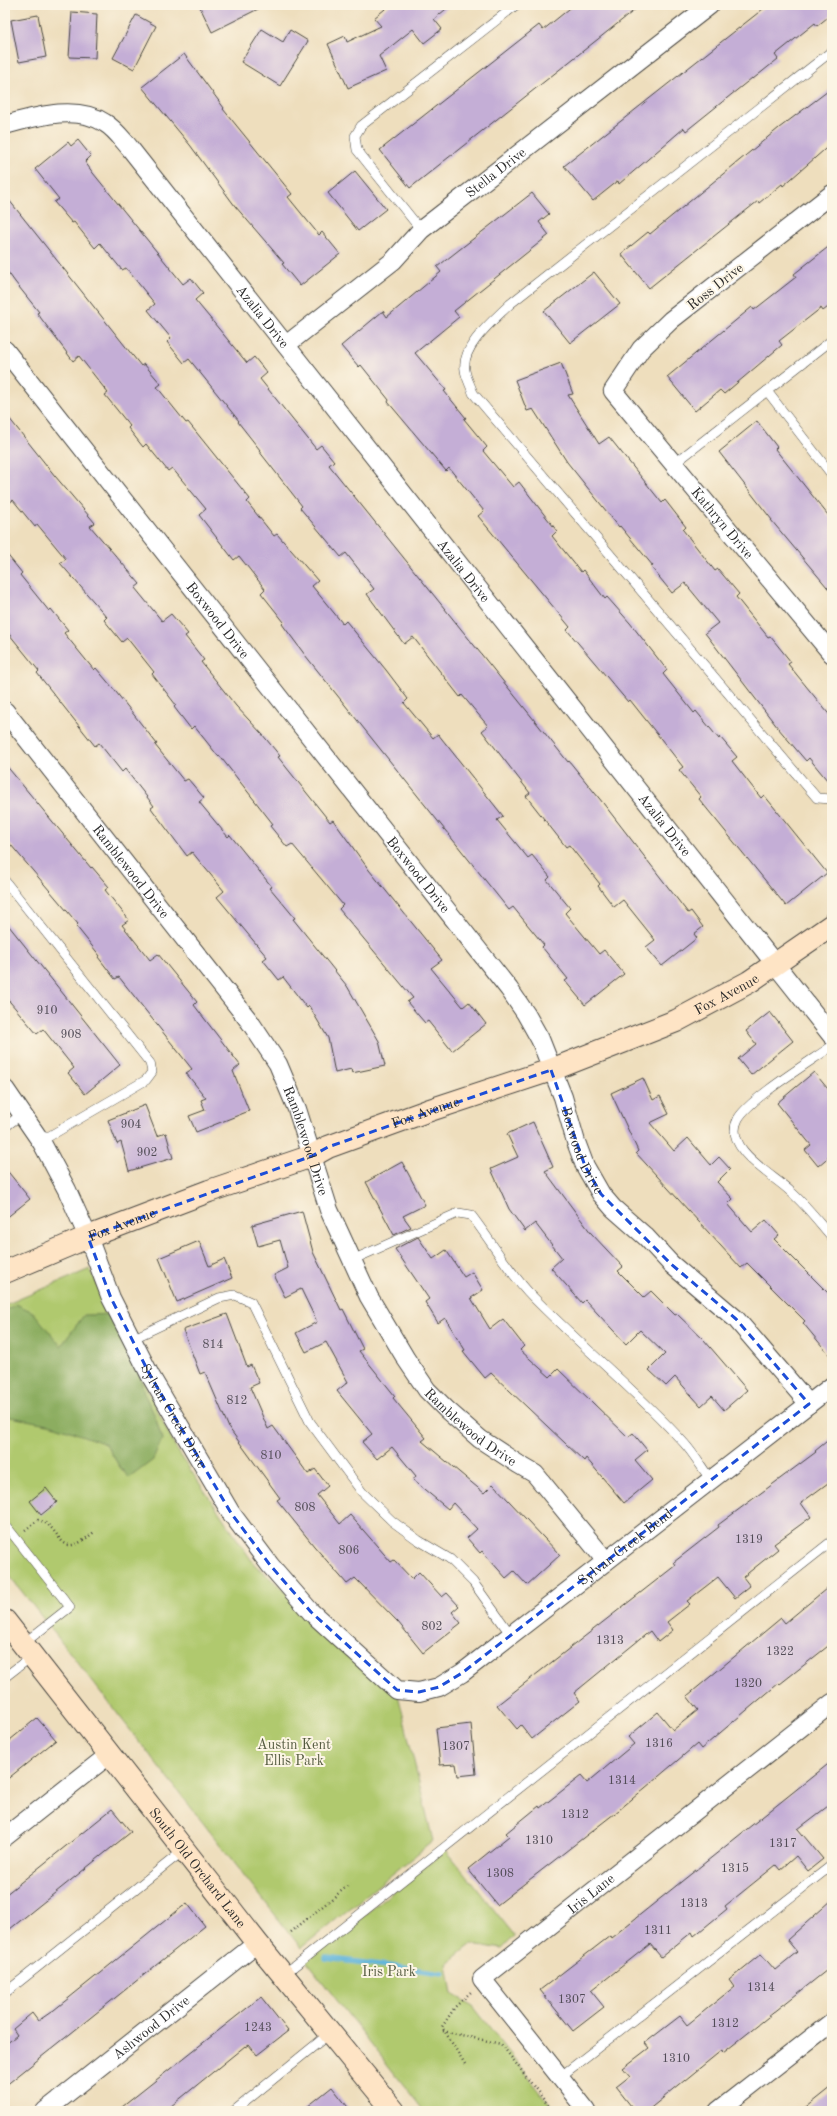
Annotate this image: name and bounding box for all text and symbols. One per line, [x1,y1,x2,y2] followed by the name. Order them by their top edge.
[463,145,529,201] street label: Stella Drive
[685,261,746,313] street label: Ross Drive
[233,283,291,351] street label: Azalia Drive
[688,485,756,562] street label: Kathryn Drive
[434,537,492,605] street label: Azalia Drive
[183,580,251,661] street label: Boxwood Drive
[635,791,693,859] street label: Azalia Drive
[90,823,171,921] street label: Ramblewood Drive
[384,834,452,916] street label: Boxwood Drive
[692,972,762,1018] street label: Fox Avenue
[37,1005,57,1017] house number: 910
[61,1029,81,1041] house number: 908
[280,1084,330,1197] street label: Ramblewood Drive
[390,1095,461,1131] street label: Fox Avenue
[558,1106,605,1197] street label: Boxwood Drive
[121,1119,141,1131] house number: 904
[137,1147,157,1159] house number: 902
[86,1206,158,1244] street label: Fox Avenue
[203,1339,223,1351] house number: 814
[138,1362,209,1471] street label: Sylvan Creek Drive
[421,1386,519,1469] street label: Ramblewood Drive
[227,1395,247,1407] house number: 812
[261,1450,281,1462] house number: 810
[295,1502,315,1514] house number: 808
[576,1506,675,1588] street label: Sylvan Creek Bend
[735,1534,763,1546] house number: 1319
[339,1545,359,1557] house number: 806
[422,1621,442,1633] house number: 802
[596,1635,624,1647] house number: 1313
[766,1646,794,1658] house number: 1322
[734,1678,762,1690] house number: 1320
[257,1738,331,1768] park label: Austin Kent Ellis Park
[645,1738,673,1750] house number: 1316
[442,1741,470,1753] house number: 1307
[608,1775,636,1787] house number: 1314
[146,1806,248,1931] street label: South Old Orchard Lane
[561,1809,589,1821] house number: 1312
[525,1835,553,1847] house number: 1310
[769,1838,797,1850] house number: 1317
[721,1862,749,1875] house number: 1315
[486,1868,514,1880] house number: 1308
[565,1871,617,1917] street label: Iris Lane
[680,1898,708,1910] house number: 1313
[644,1925,672,1937] house number: 1311
[362,1965,416,1979] park label: Iris Park
[747,1982,775,1994] house number: 1314
[110,1993,192,2062] street label: Ashwood Drive
[558,1994,586,2006] house number: 1307
[711,2018,739,2030] house number: 1312
[244,2022,272,2034] house number: 1243
[662,2053,690,2065] house number: 1310

